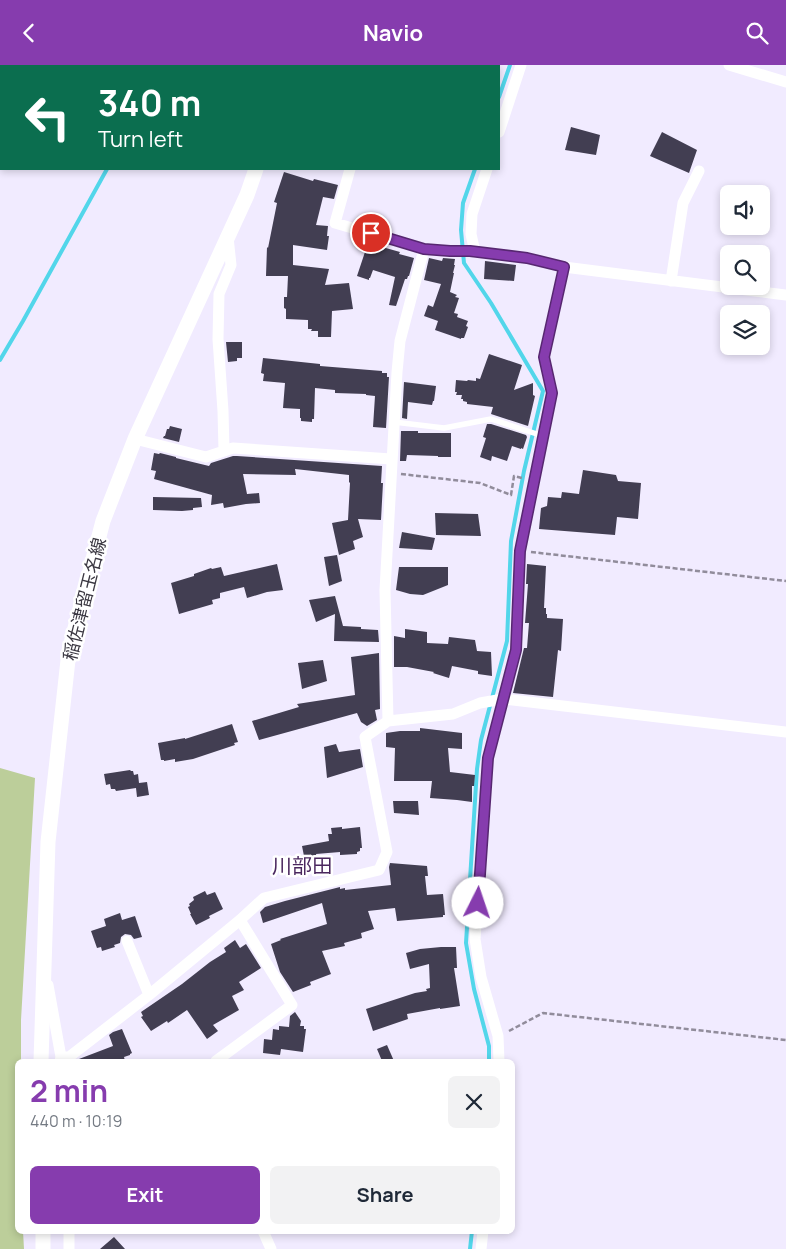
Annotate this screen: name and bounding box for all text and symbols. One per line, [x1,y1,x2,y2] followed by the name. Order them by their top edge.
[363,18,423,48] text: Navio
[15,19,43,47] icon: back
[743,19,771,47] icon: search
[98,79,201,127] text: 340 m
[15,85,80,150] icon: left
[98,124,183,154] text: Turn left
[720,185,770,355] map controls
[720,185,770,235] button: sound
[350,212,392,254] pin
[357,219,385,247] icon: arrive
[720,245,770,295] button: search
[720,305,770,355] button: layers
[57,535,111,663] street label: 稲佐津留玉名線
[272,852,332,879] district label: 川部田
[451,876,503,928] position arrow
[30,1070,108,1111] text: 2 min
[448,1076,500,1128] button: close
[30,1110,123,1132] text: 440 m · 10:19
[30,1166,260,1224] button: Exit
[270,1166,500,1224] button: Share

